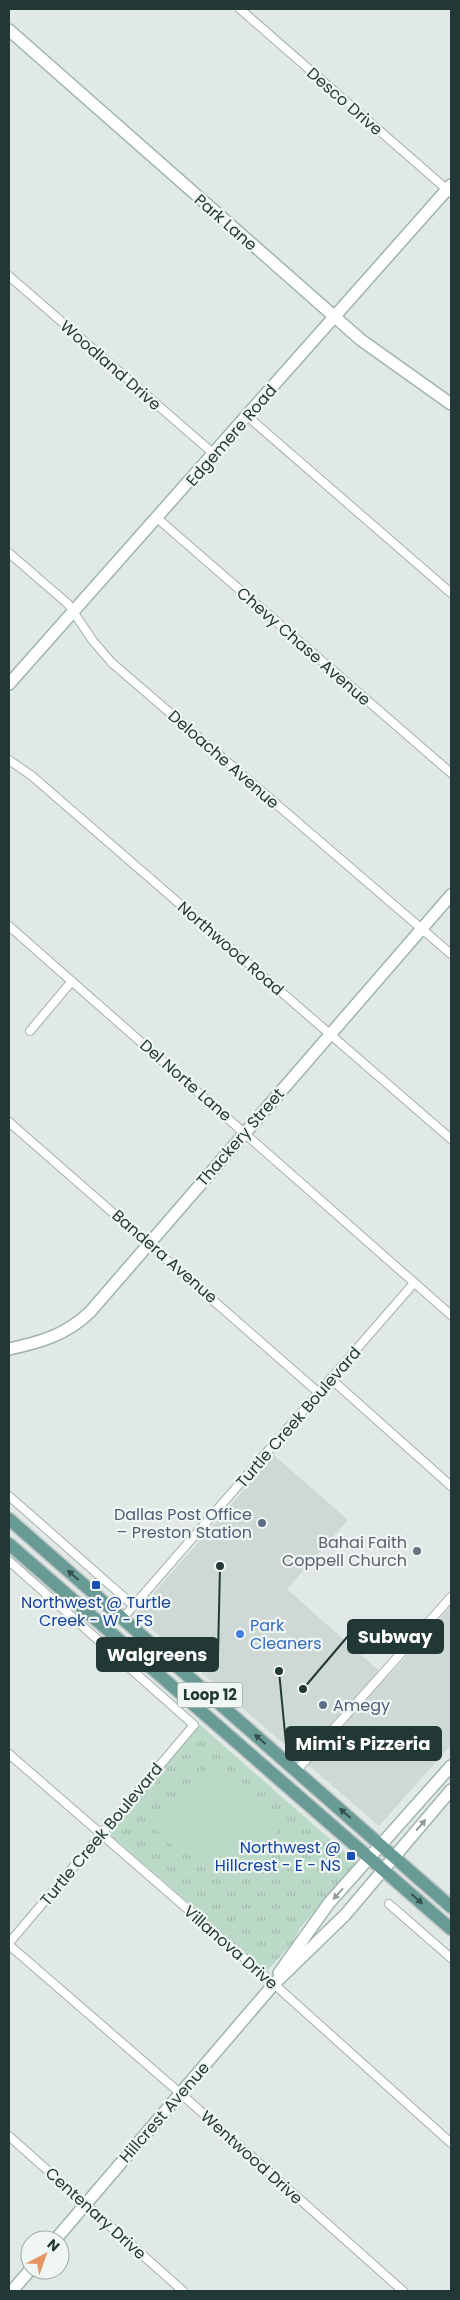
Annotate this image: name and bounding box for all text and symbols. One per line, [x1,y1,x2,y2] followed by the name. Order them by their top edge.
[302,62,388,141] street label: Desco Drive
[189,189,262,256] street label: Park Lane
[55,315,166,416] street label: Woodland Drive
[181,380,282,491] street label: Edgemere Road
[232,582,376,711] street label: Chevy Chase Avenue
[163,705,284,814] street label: Deloache Avenue
[173,896,289,1001] street label: Northwood Road
[135,1034,237,1127] street label: Del Norte Lane
[191,1083,290,1192] street label: Thackery Street
[107,1204,222,1309] street label: Bandera Avenue
[231,1342,366,1493] street label: Turtle Creek Boulevard
[114,1503,252,1544] place label: Dallas Post Office – Preston Station
[256,1517,268,1529] marker: Dallas Post Office – Preston Station
[282,1531,407,1572] place label: Bahai Faith Coppell Church
[411,1545,423,1557] marker: Bahai Faith Coppell Church
[68,1569,80,1581] one-way arrow
[90,1579,102,1591] marker: Northwest @ Turtle Creek - W - FS
[21,1591,171,1632] place label: Northwest @ Turtle Creek - W - FS
[250,1614,322,1655] place label: Park Cleaners
[348,1620,443,1653] callout: Subway
[358,1624,433,1649] text: Subway
[234,1628,246,1640] marker: Park Cleaners
[97,1638,218,1671] callout: Walgreens
[107,1642,207,1667] text: Walgreens
[178,1682,242,1708] road number: Loop 12
[333,1694,390,1717] place label: Amegy
[317,1699,329,1711] marker: Amegy
[286,1727,441,1760] callout: Mimi's Pizzeria
[296,1731,430,1756] text: Mimi's Pizzeria
[254,1733,267,1744] one-way arrow
[35,1758,168,1911] street label: Turtle Creek Boulevard
[339,1807,351,1819] one-way arrow
[416,1818,427,1831] one-way arrow
[215,1836,341,1877] place label: Northwest @ Hillcrest - E - NS
[345,1850,357,1862] marker: Northwest @ Hillcrest - E - NS
[332,1887,343,1900] one-way arrow
[411,1894,424,1905] one-way arrow
[179,1900,283,1995] street label: Villanova Drive
[114,2057,215,2168] street label: Hillcrest Avenue
[196,2105,308,2210] street label: Wentwood Drive
[40,2162,151,2265] street label: Centenary Drive
[20,2230,70,2280] north arrow
[43,2234,64,2256] text: N

